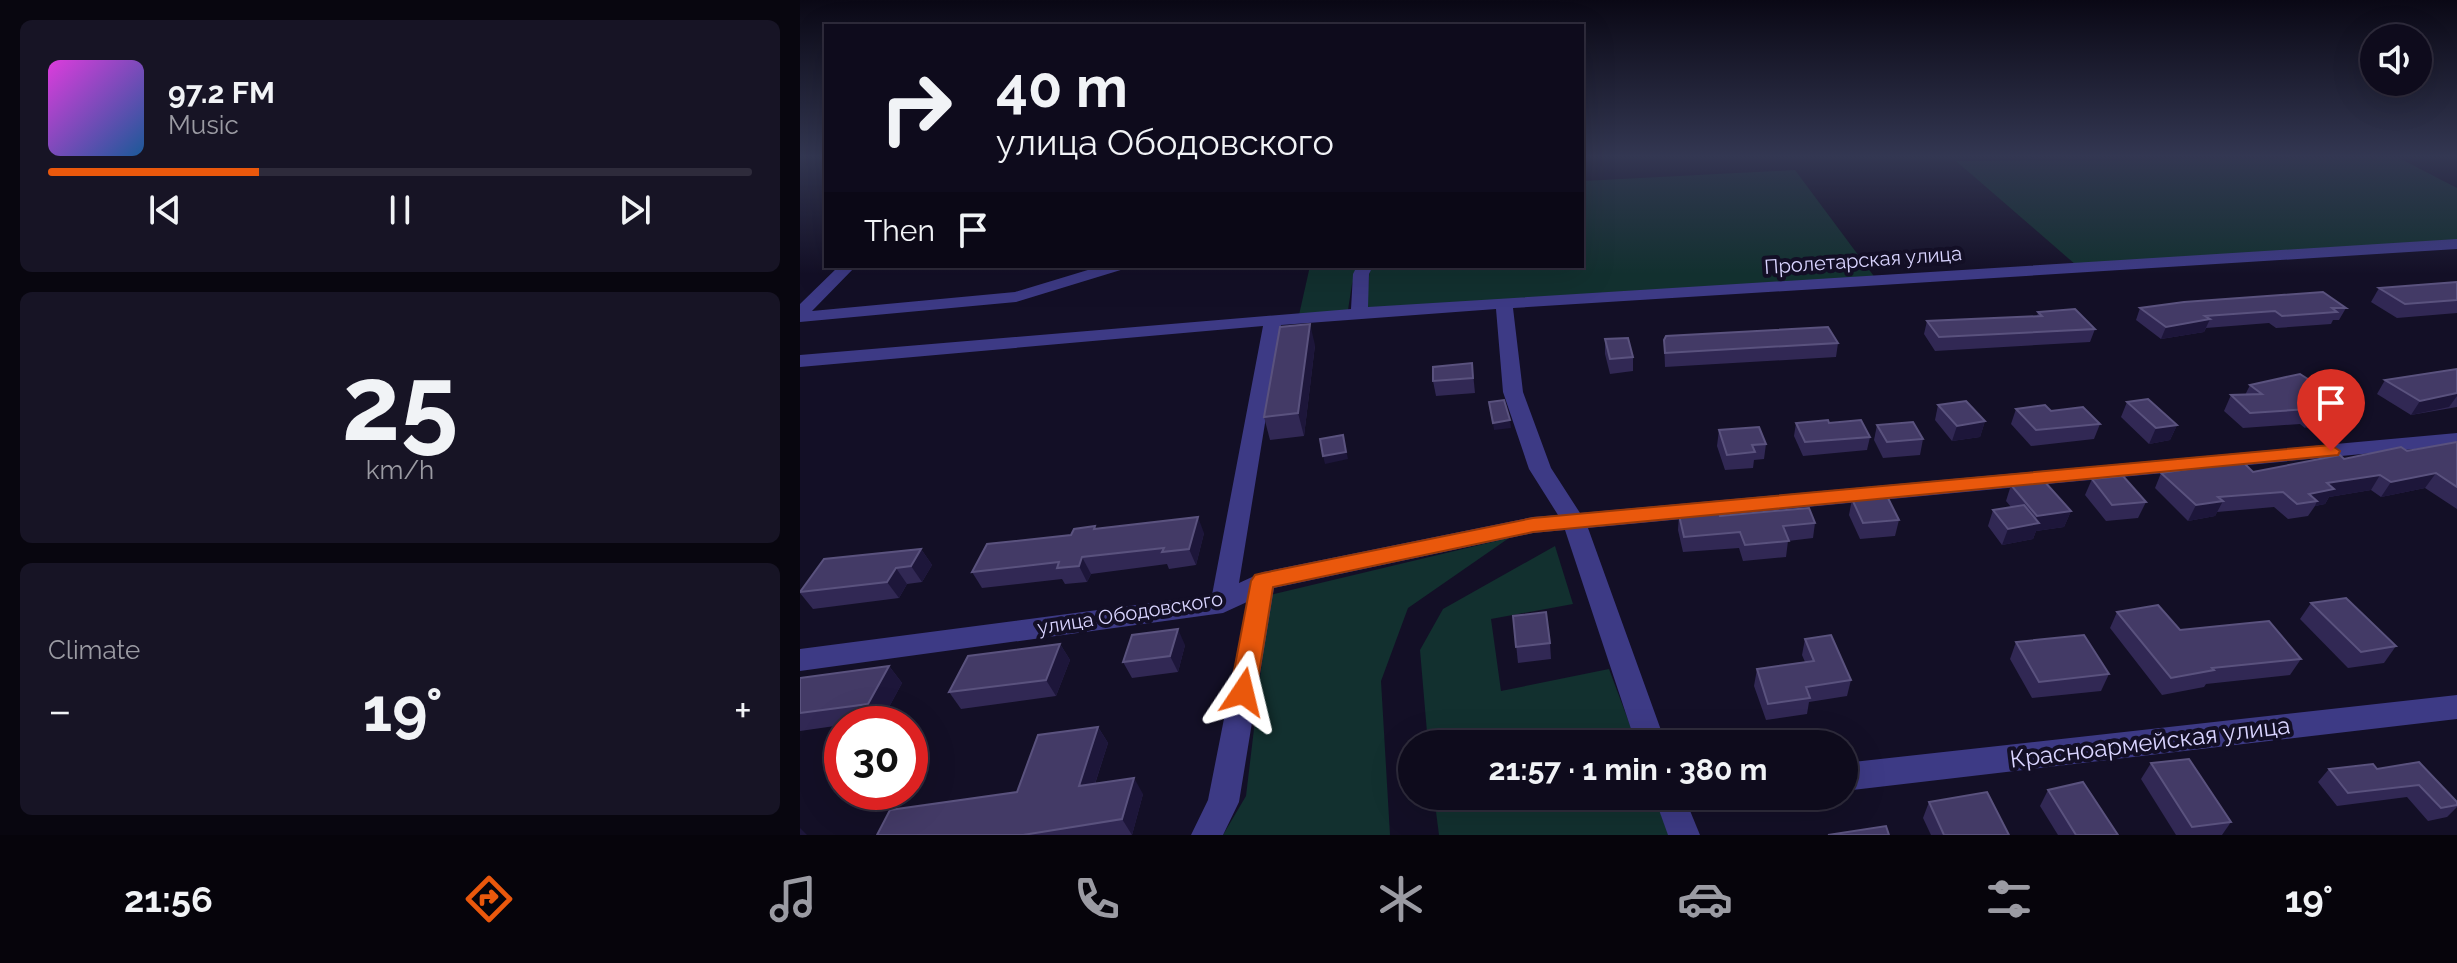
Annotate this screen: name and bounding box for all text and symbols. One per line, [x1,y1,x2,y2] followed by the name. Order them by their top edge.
[2360,24,2432,96] map controls
[2360,24,2432,96] button: sound
[996,54,1128,120] text: 40 m
[864,56,968,160] icon: right
[168,75,275,110] text: 97.2 FM
[168,110,239,140] text: Music
[996,121,1334,163] text: улица Ободовского
[143,188,187,232] icon: previous
[378,188,422,232] icon: pause
[613,188,657,232] icon: next
[951,208,995,252] icon: arrive
[864,213,935,248] text: Then
[1763,241,1963,279] street label: Пролетарская улица
[342,342,458,464] text: 25
[2297,369,2365,451] pin
[2309,381,2353,425] icon: arrive
[366,455,434,485] text: km/h
[1035,586,1225,640] street label: улица Ободовского
[48,635,140,665] text: Climate
[1201,650,1285,734] position arrow
[363,675,443,745] text: 19°
[48,685,72,736] text: −
[734,685,752,736] text: +
[824,706,928,810] speed limit sign: 30
[2008,710,2292,774] street label: Красноармейская улица
[1488,752,1768,787] text: 21:57 · 1 min · 380 m
[461,871,517,927] icon: directions
[765,871,821,927] icon: music
[1069,871,1125,927] icon: phone
[1373,871,1429,927] icon: climate
[1677,871,1733,927] icon: car
[1981,871,2037,927] icon: filters
[124,878,213,920] text: 21:56
[2285,878,2333,920] text: 19°

